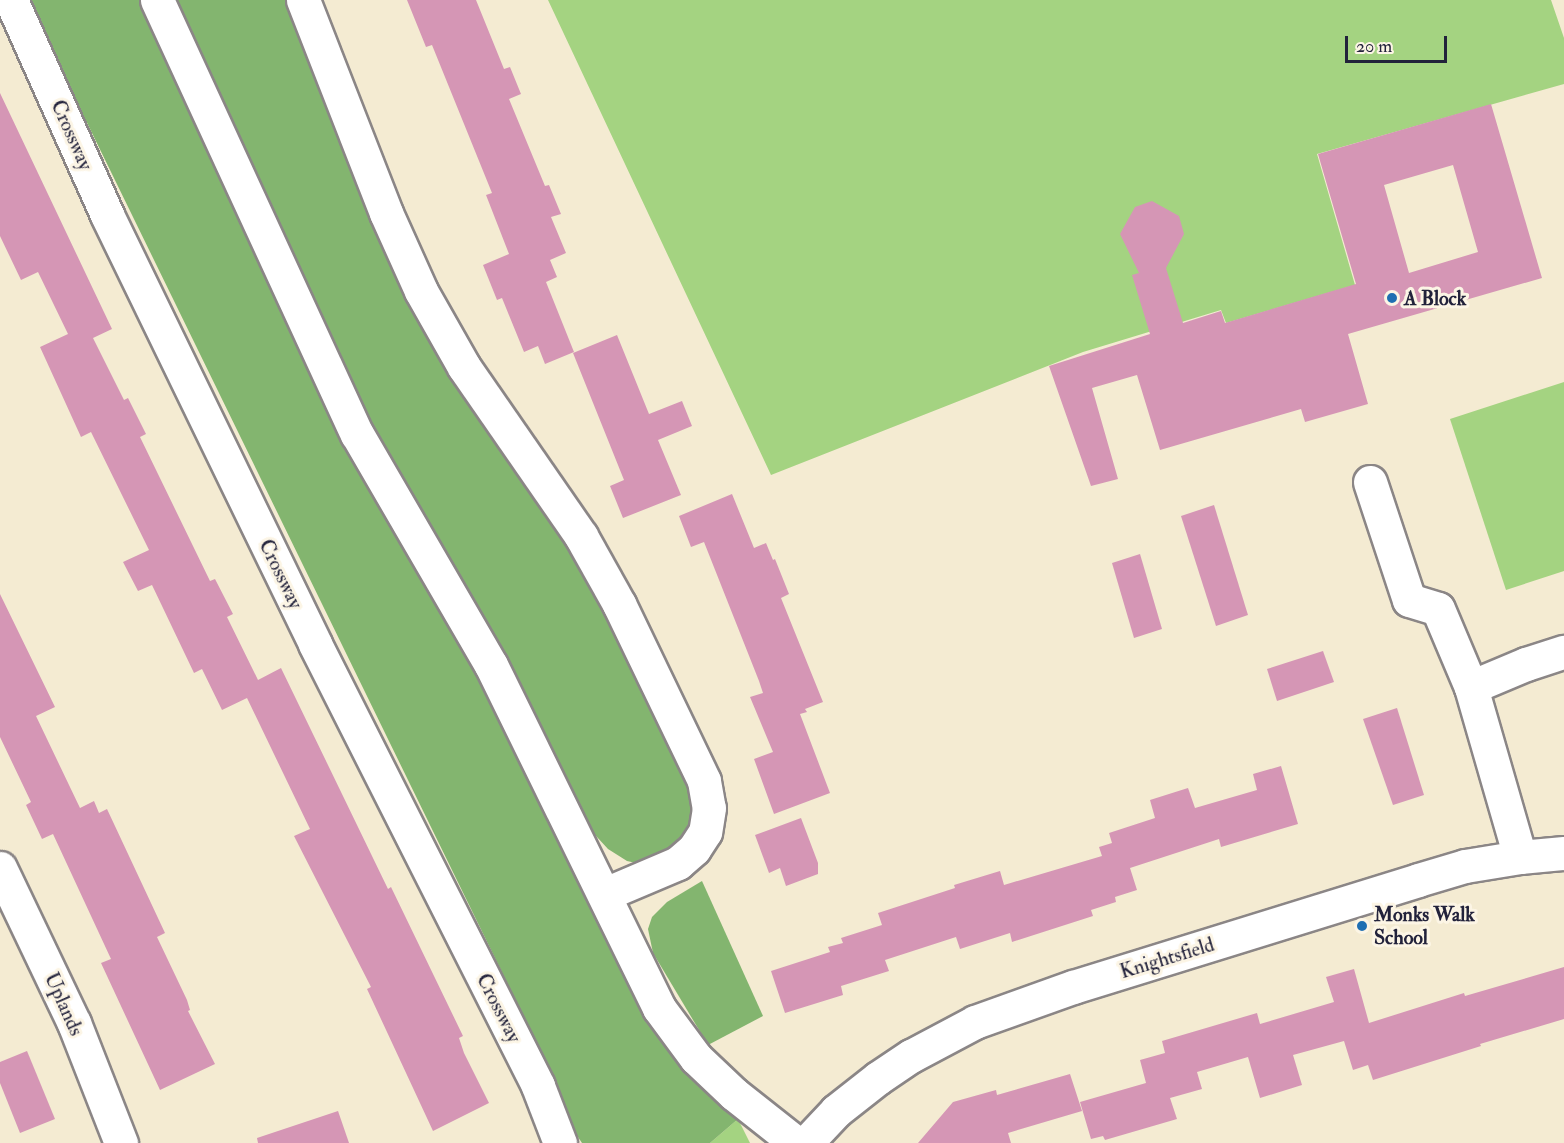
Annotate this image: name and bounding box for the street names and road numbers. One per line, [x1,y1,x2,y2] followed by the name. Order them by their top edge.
[46,96,98,174] street label: Crossway
[254,535,308,613] street label: Crossway
[1117,932,1217,984] street label: Knightsfield
[39,969,89,1039] street label: Uplands
[471,969,527,1047] street label: Crossway

